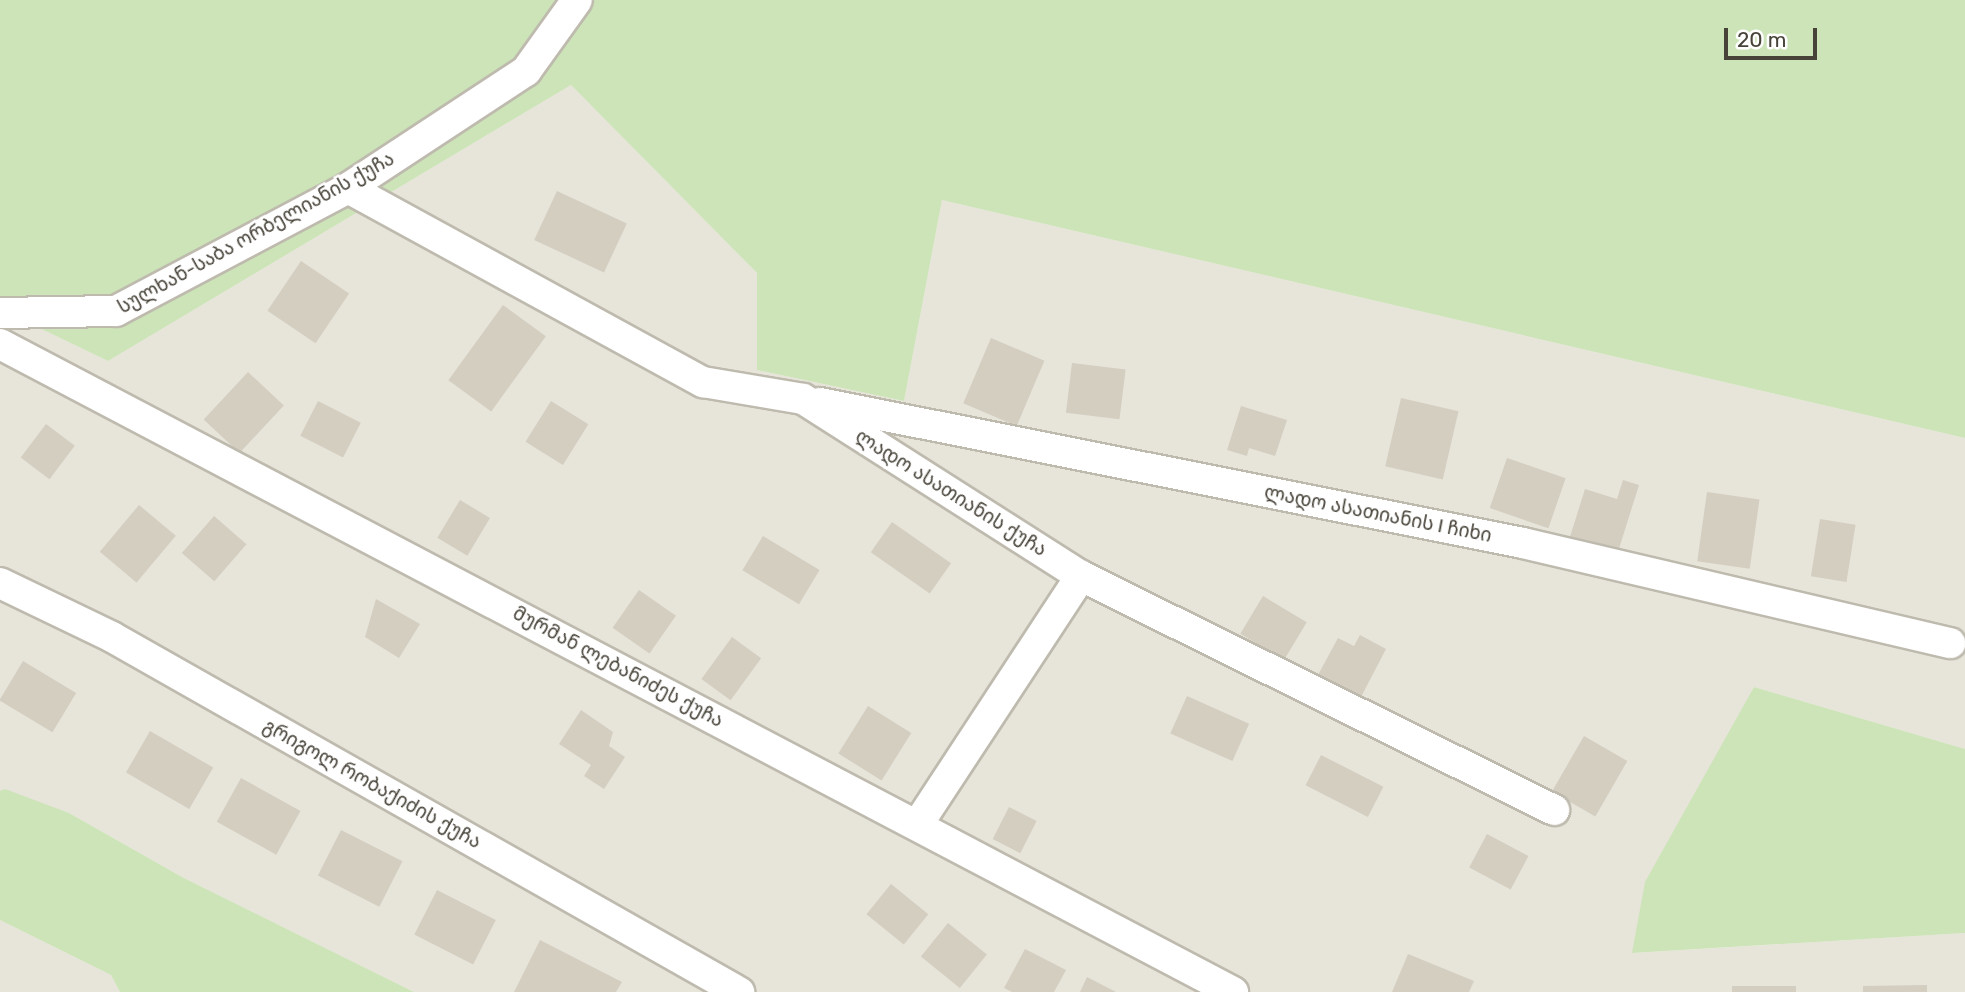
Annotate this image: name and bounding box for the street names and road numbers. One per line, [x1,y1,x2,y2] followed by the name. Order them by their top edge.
[114,147,398,319] street label: სულხან-საბა ორბელიანის ქუჩა
[851,425,1051,561] street label: ლადო ასათიანის ქუჩა
[1262,481,1494,547] street label: ლადო ასათიანის I ჩიხი
[509,602,727,732] street label: მურმან ლებანიძეს ქუჩა
[259,715,485,853] street label: გრიგოლ რობაქიძის ქუჩა

